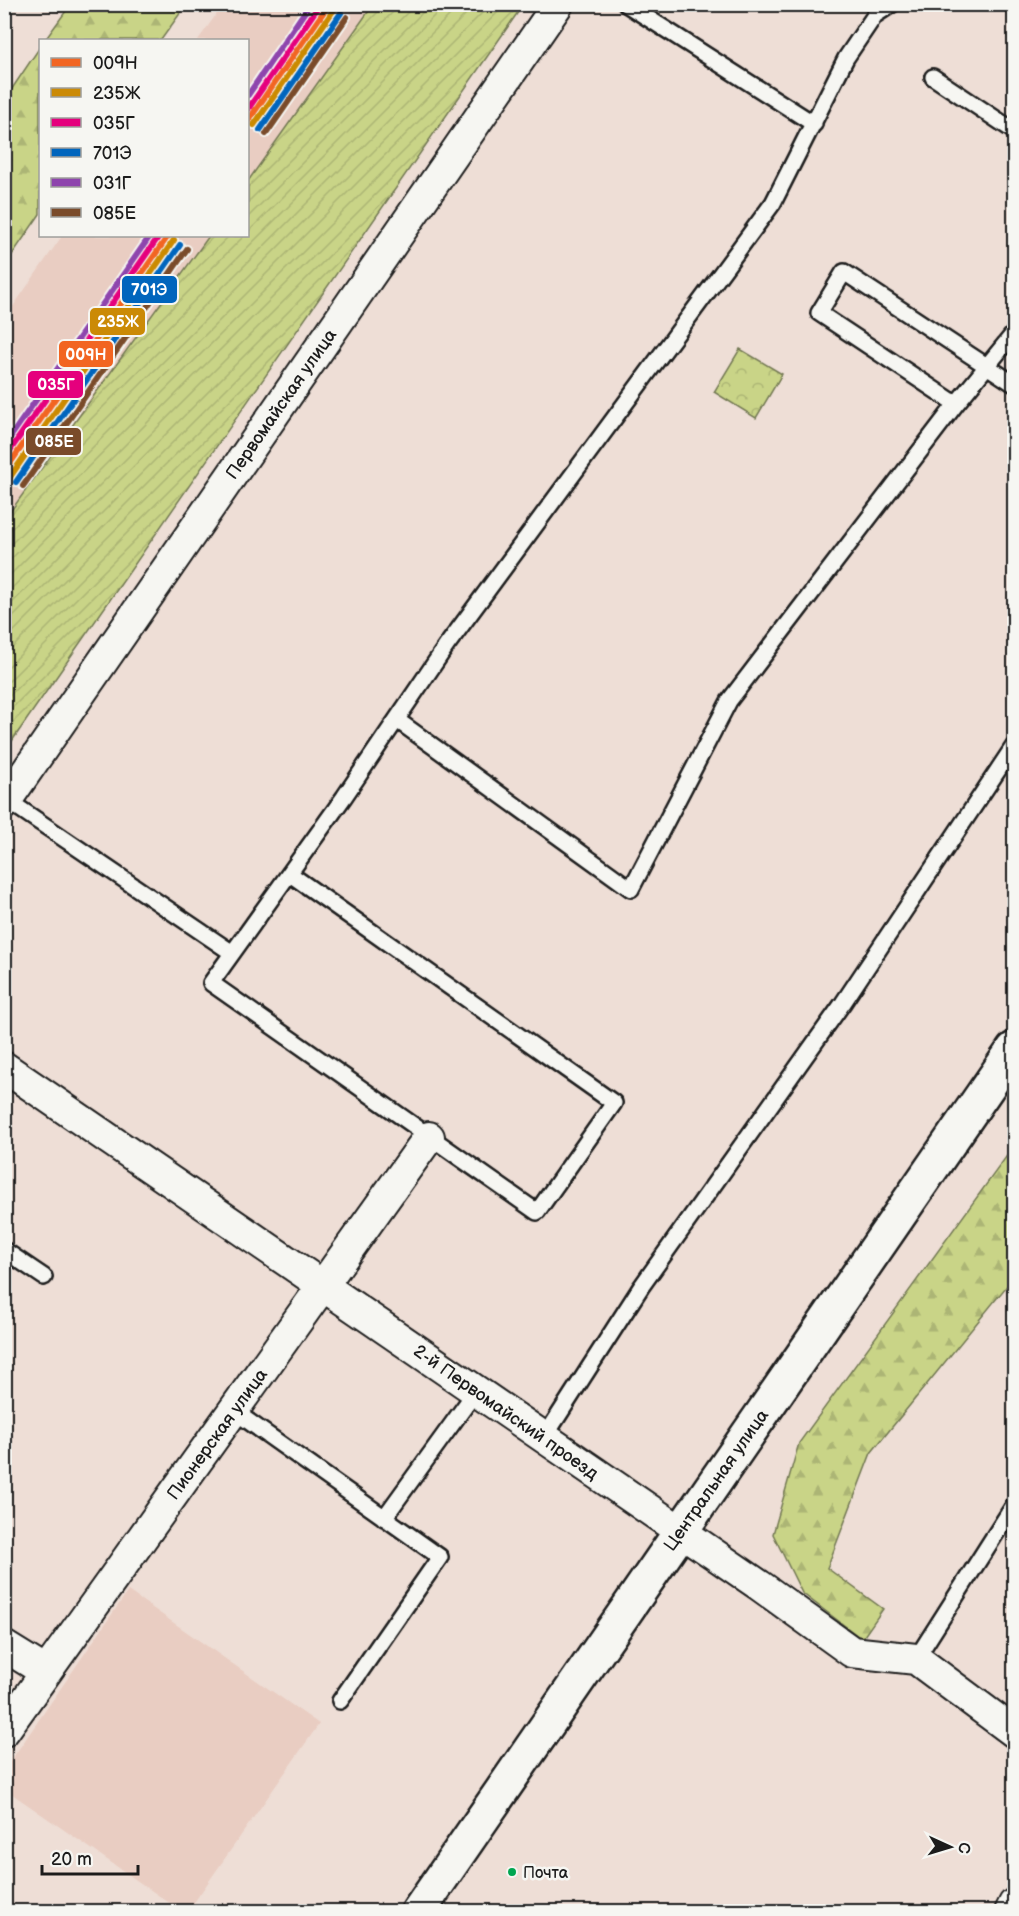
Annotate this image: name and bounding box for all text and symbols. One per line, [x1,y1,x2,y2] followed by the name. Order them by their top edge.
[39,39,249,237] legend
[93,53,138,74] text: 009Н
[93,83,141,104] text: 235Ж
[93,113,135,134] text: 035Г
[93,143,132,164] text: 701Э
[93,173,132,194] text: 031Г
[93,203,136,224] text: 085Е
[121,275,178,304] line badge: 701Э
[131,281,167,300] text: 701Э
[89,307,146,336] line badge: 235Ж
[97,313,140,332] text: 235Ж
[222,325,341,483] street label: Первомайская улица
[58,340,114,368] line badge: 009Н
[65,346,107,365] text: 009Н
[27,370,84,399] line badge: 035Г
[37,376,75,395] text: 035Г
[25,427,82,456] line badge: 085Е
[34,433,74,452] text: 085Е
[409,1340,602,1484] street label: 2-й Первомайский проезд
[163,1364,272,1504] street label: Пионерская улица
[660,1405,773,1555] street label: Центральная улица
[920,1817,980,1877] north arrow
[42,1838,138,1876] scale bar
[954,1842,973,1854] text: С
[51,1849,92,1870] text: 20 m
[523,1864,569,1883] place label: Почта
[506,1866,518,1878] marker: Почта

